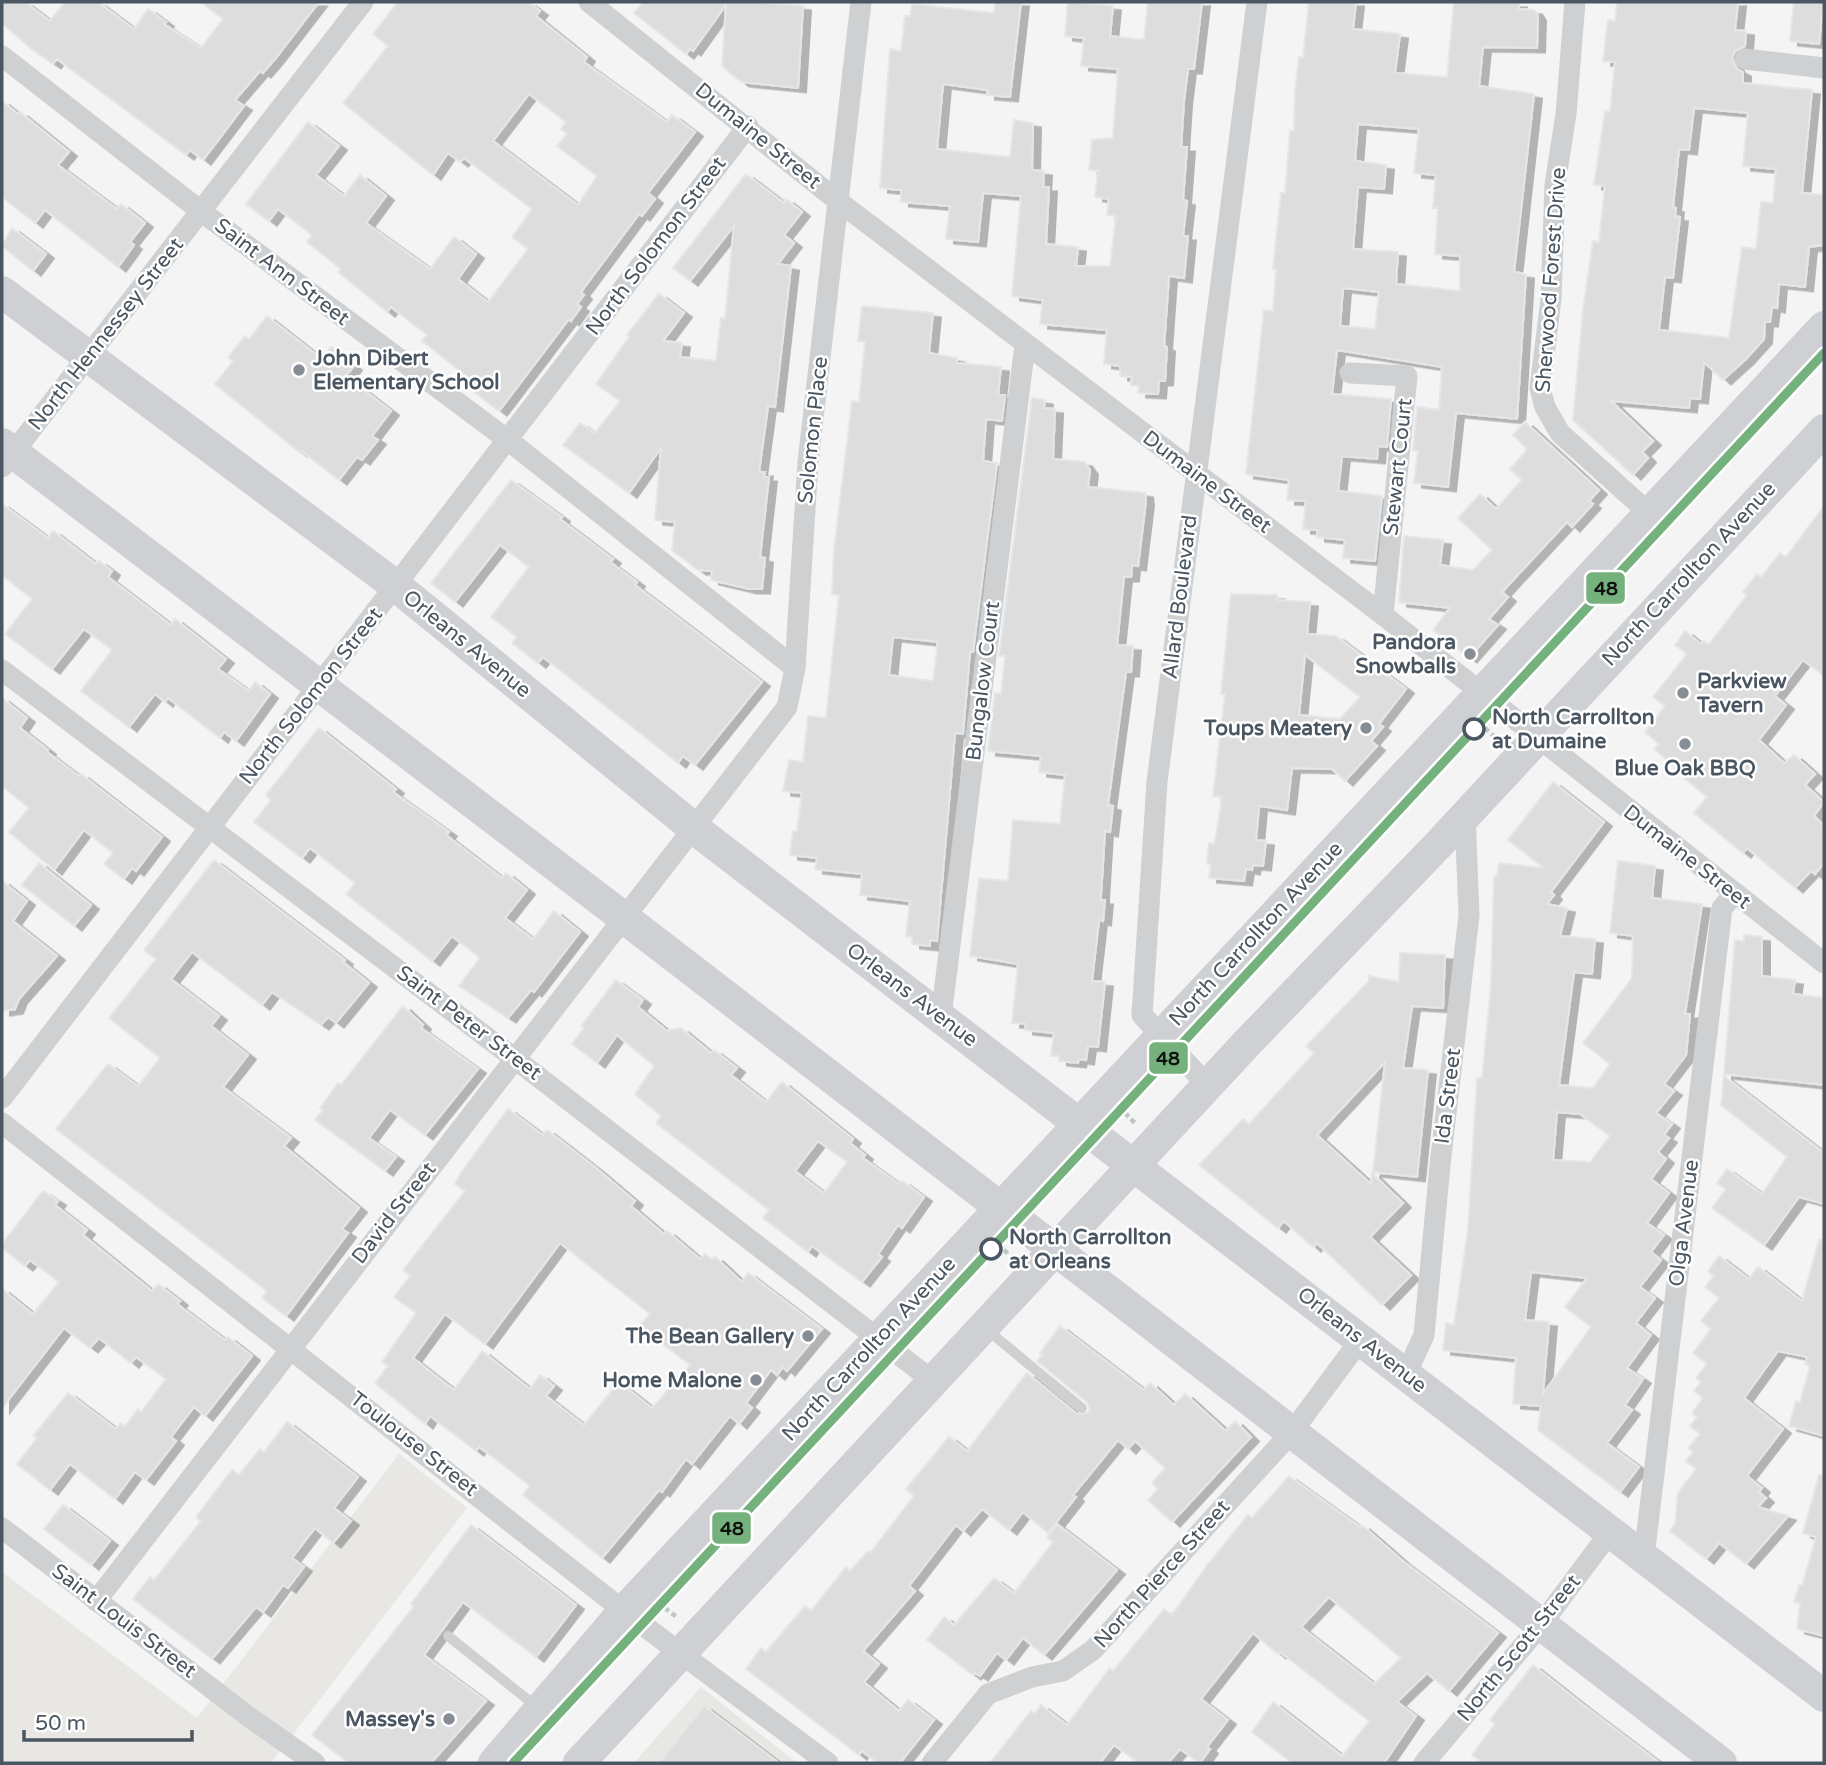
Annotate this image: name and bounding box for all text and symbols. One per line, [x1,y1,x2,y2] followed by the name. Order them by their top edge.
[690,78,826,194] street label: Dumaine Street
[581,152,731,340] street label: North Solomon Street
[1531,166,1571,393] street label: Sherwood Forest Drive
[210,213,354,331] street label: Saint Ann Street
[23,233,189,435] street label: North Hennessey Street
[312,346,500,395] place label: John Dibert Elementary School
[793,355,833,505] street label: Solomon Place
[291,362,307,378] marker: John Dibert Elementary School
[1378,397,1418,537] street label: Stewart Court
[1138,425,1276,539] street label: Dumaine Street
[1597,477,1781,671] street label: North Carrollton Avenue
[1158,514,1202,680] street label: Allard Boulevard
[1585,571,1626,605] line badge: 48
[1594,578,1618,600] text: 48
[398,585,536,703] street label: Orleans Avenue
[961,600,1005,762] street label: Bungalow Court
[234,603,388,789] street label: North Solomon Street
[1356,630,1456,679] place label: Pandora Snowballs
[1462,646,1478,662] marker: Pandora Snowballs
[1696,669,1787,718] place label: Parkview Tavern
[1675,685,1691,701] marker: Parkview Tavern
[1492,705,1654,754] place label: North Carrollton at Dumaine
[1203,716,1353,741] place label: Toups Meatery
[1463,718,1485,740] marker: North Carrollton at Dumaine
[1358,720,1374,736] marker: Toups Meatery
[1677,736,1693,752] marker: Blue Oak BBQ
[1614,756,1756,781] place label: Blue Oak BBQ
[1618,799,1756,915] street label: Dumaine Street
[1164,837,1348,1031] street label: North Carrollton Avenue
[842,938,982,1052] street label: Orleans Avenue
[392,960,546,1086] street label: Saint Peter Street
[1148,1041,1189,1075] line badge: 48
[1430,1047,1466,1145] street label: Ida Street
[1156,1048,1180,1070] text: 48
[347,1157,441,1269] street label: David Street
[1664,1158,1704,1288] street label: Olga Avenue
[1009,1225,1171,1274] place label: North Carrollton at Orleans
[980,1238,1002,1260] marker: North Carrollton at Orleans
[777,1252,961,1446] street label: North Carrollton Avenue
[1292,1282,1432,1398] street label: Orleans Avenue
[624,1324,795,1349] place label: The Bean Gallery
[800,1328,816,1344] marker: The Bean Gallery
[602,1368,742,1393] place label: Home Malone
[748,1372,764,1388] marker: Home Malone
[345,1386,483,1502] street label: Toulouse Street
[1089,1495,1235,1653] street label: North Pierce Street
[711,1511,752,1545] line badge: 48
[720,1518,744,1540] text: 48
[47,1559,201,1683] street label: Saint Louis Street
[1452,1569,1586,1727] street label: North Scott Street
[24,1698,192,1742] scale bar
[345,1707,435,1732] place label: Massey's
[35,1711,86,1736] text: 50 m
[441,1711,457,1727] marker: Massey's

